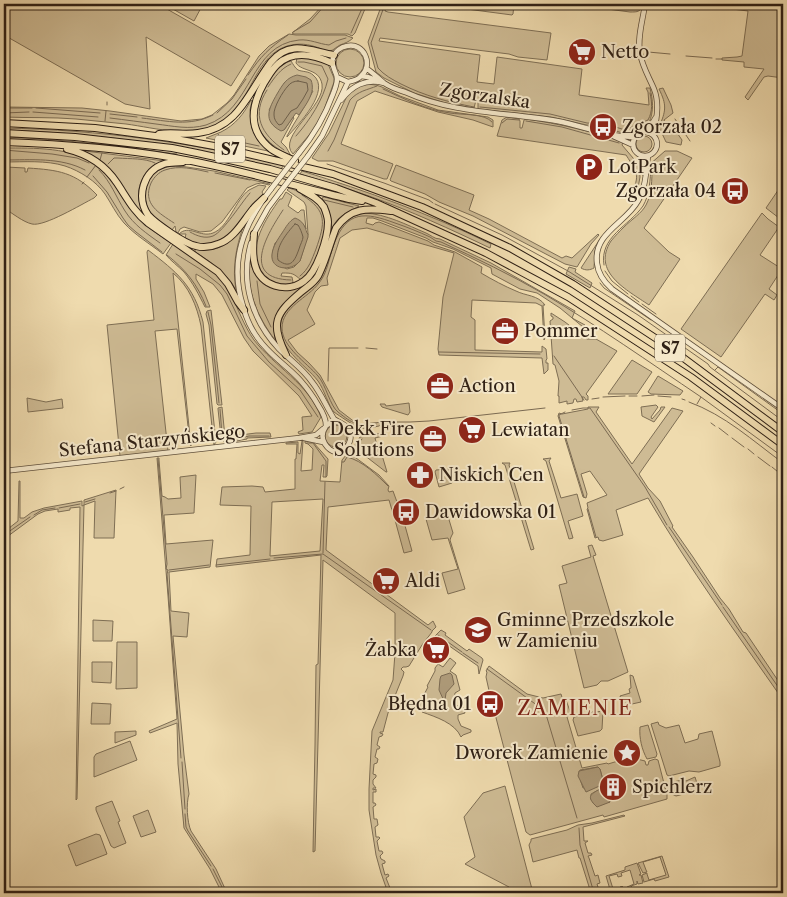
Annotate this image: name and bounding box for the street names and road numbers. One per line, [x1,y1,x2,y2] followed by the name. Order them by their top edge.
[438,79,532,113] street label: Zgorzalska
[215,136,245,162] road number: S7
[655,334,685,362] road number: S7
[58,420,246,462] street label: Stefana Starzyńskiego

